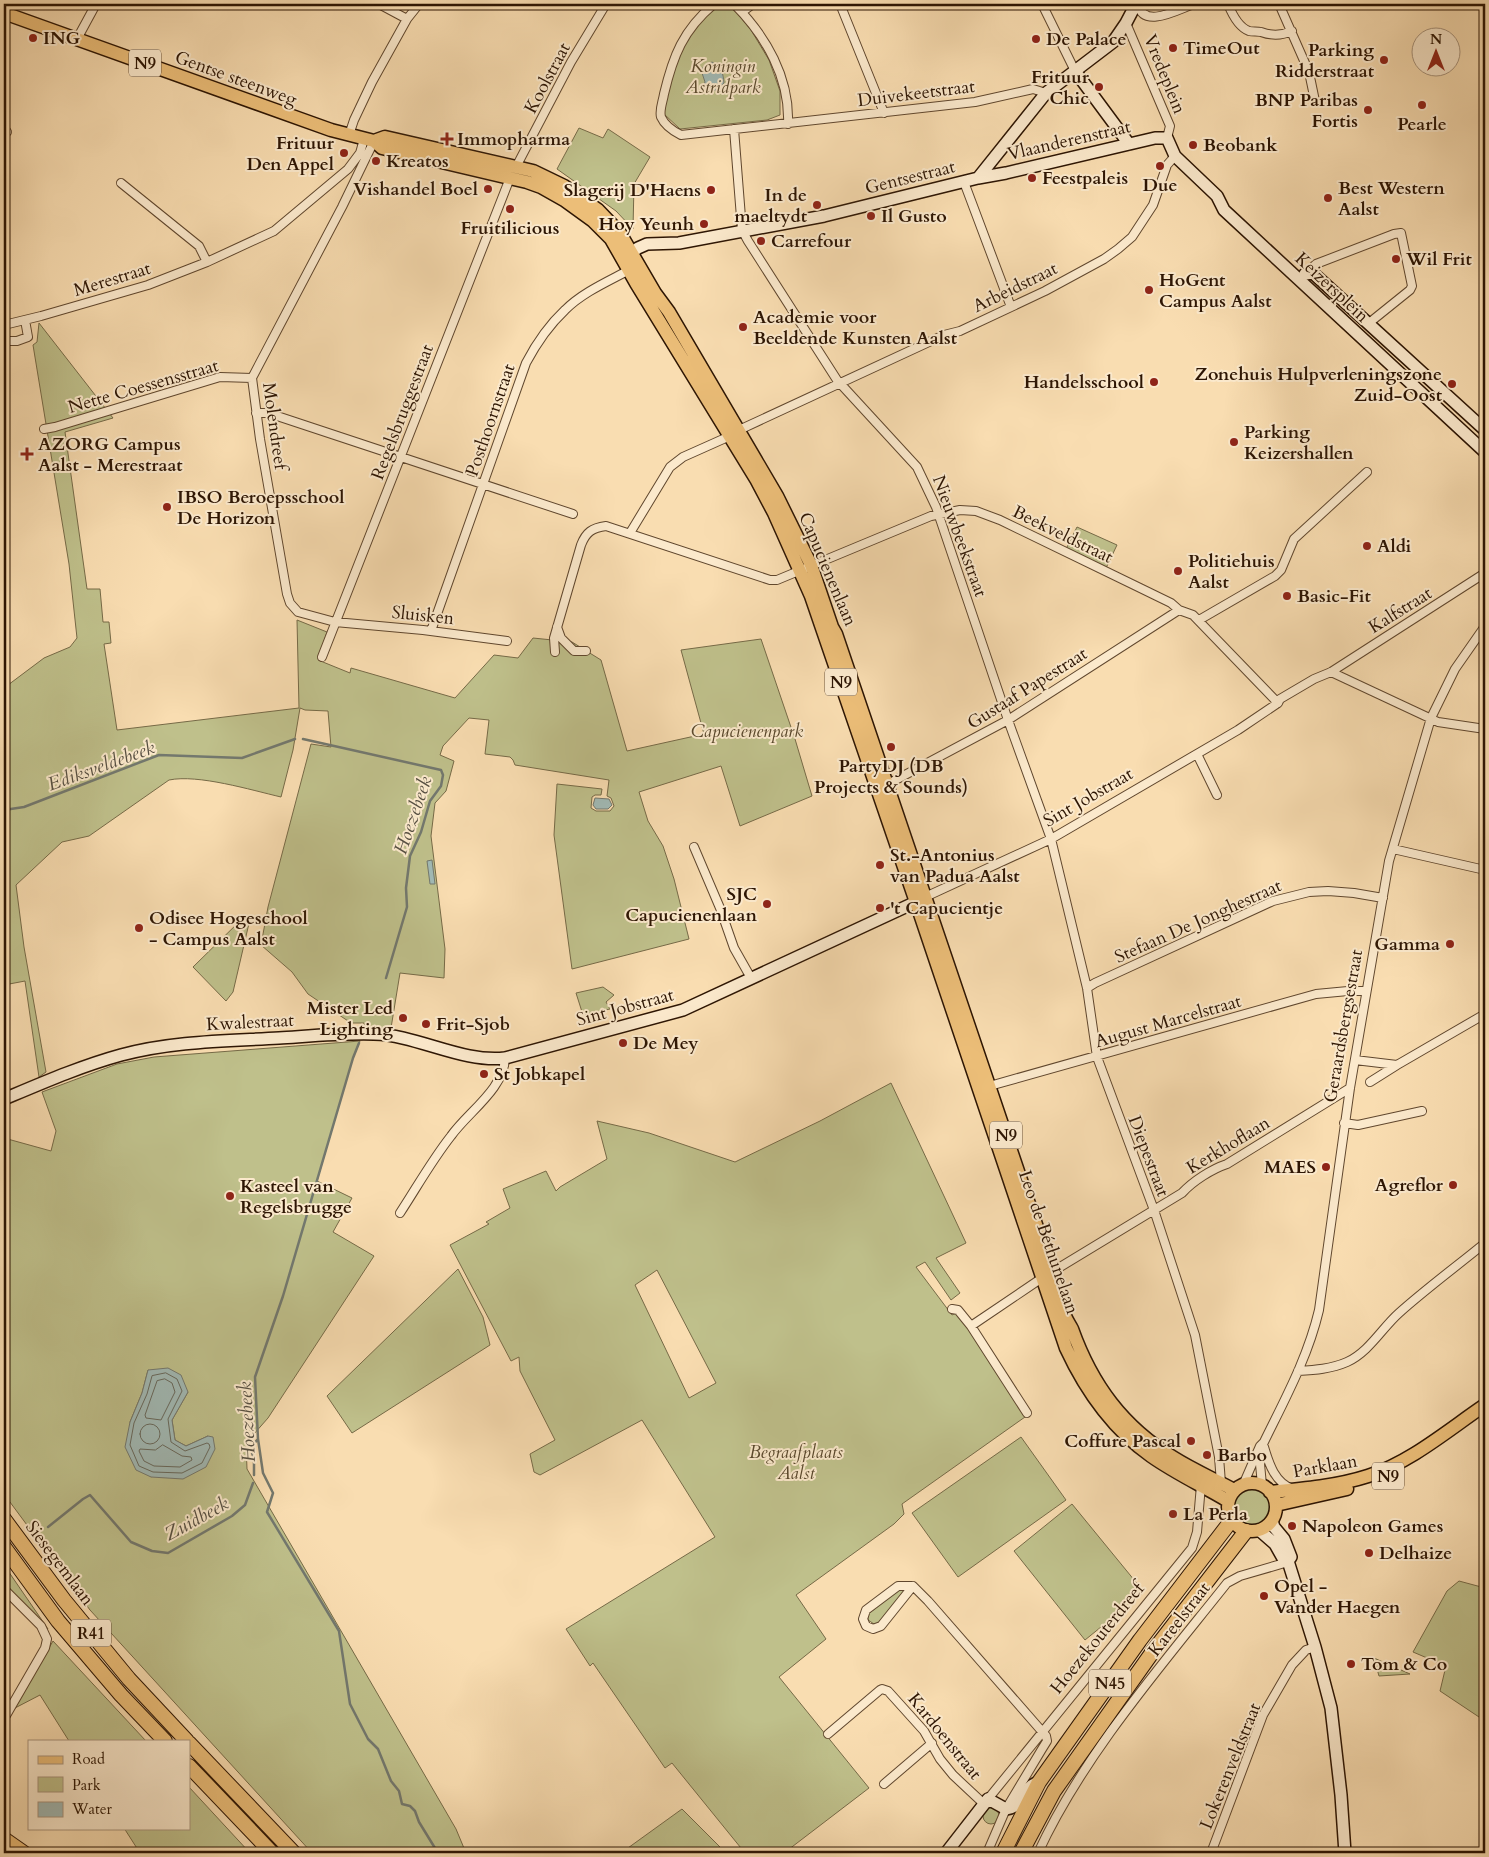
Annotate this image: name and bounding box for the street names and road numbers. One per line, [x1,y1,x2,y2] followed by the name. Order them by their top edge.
[1137,31,1192,118] street label: Vredeplein
[518,38,577,118] street label: Koolstraat
[171,45,301,112] street label: Gentse steenweg
[129,49,161,76] road number: N9
[856,74,976,113] street label: Duivekeetstraat
[1005,114,1134,167] street label: Vlaanderenstraat
[862,154,958,201] street label: Gentsestraat
[1289,246,1375,329] street label: Keizersplein
[71,256,154,303] street label: Merestraat
[969,256,1062,319] street label: Arbeidstraat
[365,340,440,484] street label: Regelsbruggestraat
[65,353,222,420] street label: Nette Coessensstraat
[459,360,522,480] street label: Posthoornstraat
[256,381,293,475] street label: Molendreef
[926,472,993,601] street label: Nieuwbeekstraat
[1008,499,1118,570] street label: Beekveldstraat
[792,508,863,631] street label: Capucienenlaan
[1364,581,1437,640] street label: Kalfstraat
[391,600,456,631] street label: Sluisken
[962,641,1092,735] street label: Gustaaf Papestraat
[825,669,857,696] road number: N9
[1039,761,1138,833] street label: Sint Jobstraat
[1111,873,1286,970] street label: Stefaan De Jonghestraat
[1318,947,1369,1105] street label: Geraardsbergsestraat
[574,982,677,1032] street label: Sint Jobstraat
[1092,989,1244,1054] street label: August Marcelstraat
[205,1008,295,1037] street label: Kwalestraat
[1182,1110,1275,1180] street label: Kerkhoflaan
[1122,1112,1176,1201] street label: Diepestraat
[990,1122,1022,1148] road number: N9
[1012,1167,1085,1318] street label: Leo de Béthunelaan
[1291,1448,1360,1484] street label: Parklaan
[1372,1462,1404,1490] road number: N9
[19,1516,100,1611] street label: Siesegemlaan
[1045,1575,1152,1699] street label: Hoezekouterdreef
[1142,1577,1217,1662] street label: Kareelstraat
[71,1620,111,1646] road number: R41
[1089,1670,1131,1696] road number: N45
[902,1688,988,1785] street label: Kardoenstraat
[1194,1699,1267,1833] street label: Lokerenveldstraat

